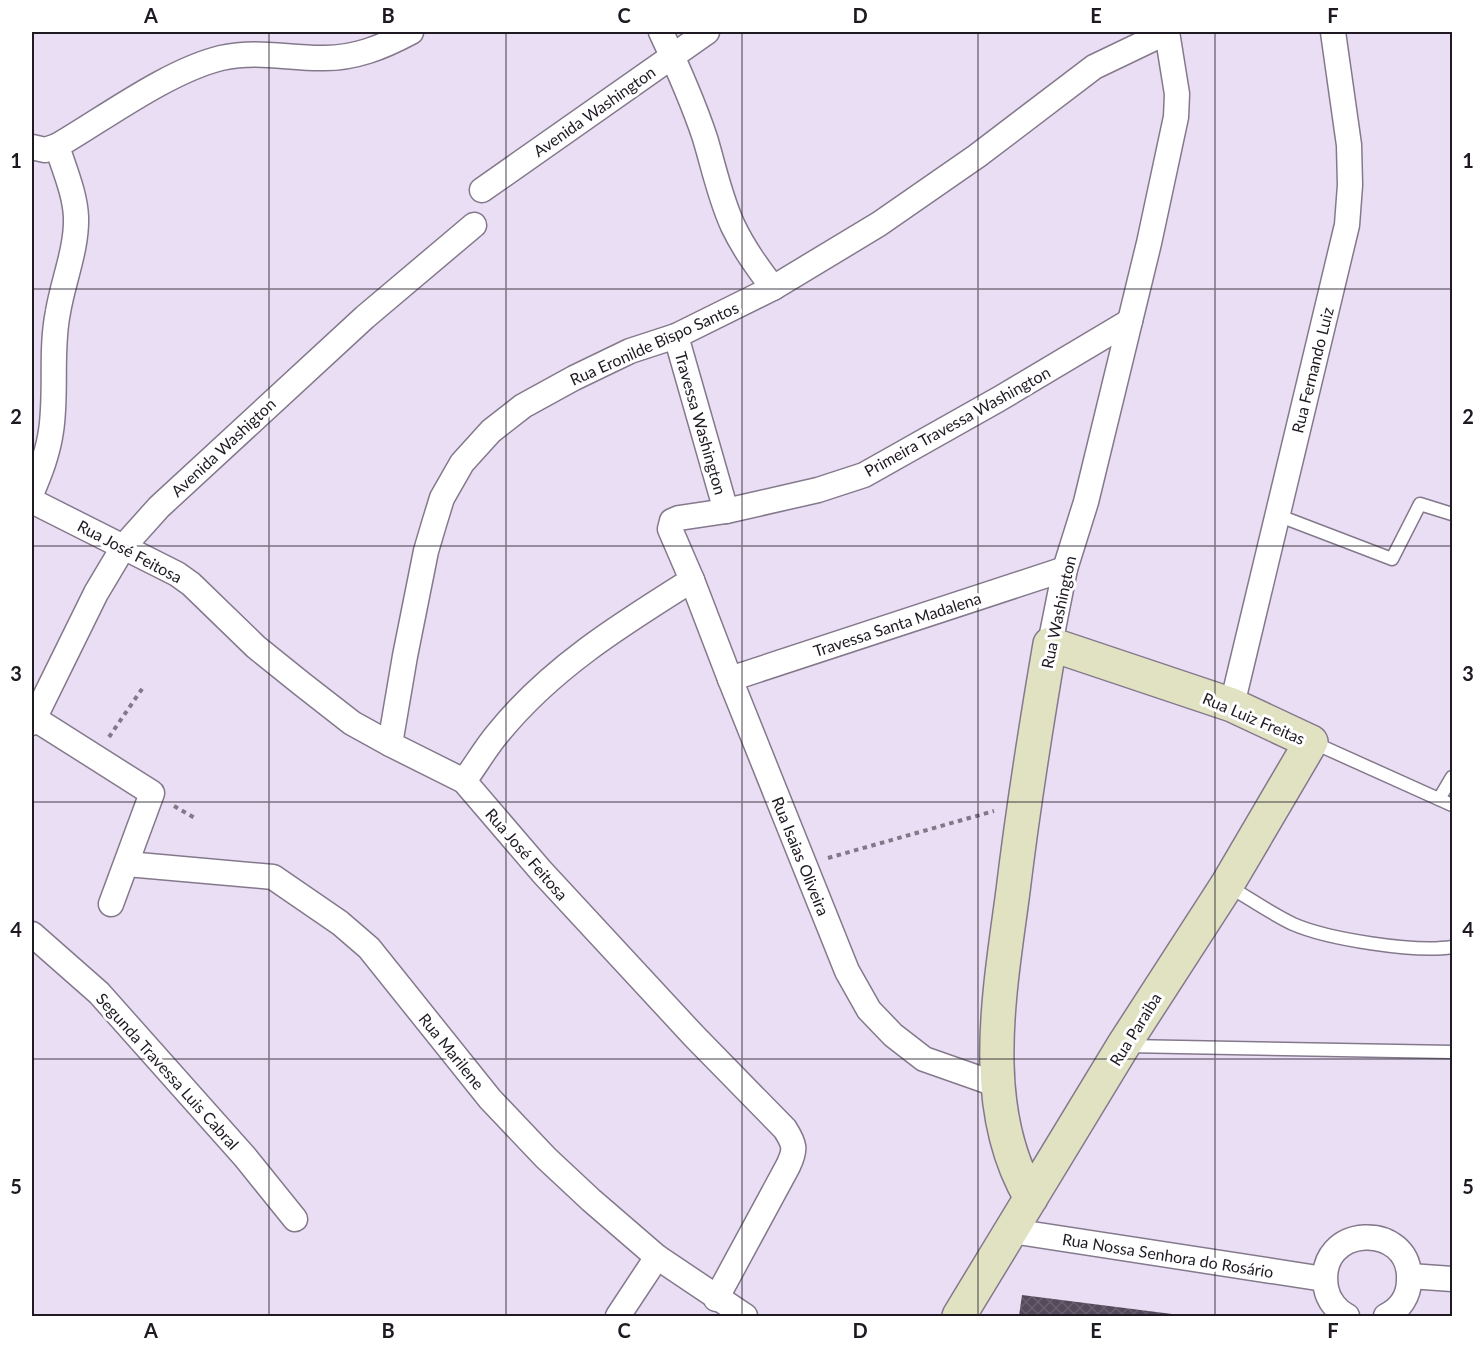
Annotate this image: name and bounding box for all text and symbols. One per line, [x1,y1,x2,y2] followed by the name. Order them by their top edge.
[143,3,158,27] text: A
[381,3,395,27] text: B
[617,3,631,27] text: C
[852,3,868,27] text: D
[1090,3,1102,27] text: E
[1327,3,1339,27] text: F
[529,62,659,160] street label: Avenida Washington
[10,148,22,172] text: 1
[1462,148,1474,172] text: 1
[567,297,741,389] street label: Rua Eronilde Bispo Santos
[1287,305,1337,435] street label: Rua Fernando Luiz
[672,349,730,497] street label: Travessa Washington
[861,362,1053,480] street label: Primeira Travessa Washington
[167,394,279,500] street label: Avenida Washigton
[10,404,22,428] text: 2
[1462,404,1474,428] text: 2
[75,515,185,587] street label: Rua José Feitosa
[1037,554,1079,670] street label: Rua Washington
[811,588,983,660] street label: Travessa Santa Madalena
[10,661,22,685] text: 3
[1462,661,1474,685] text: 3
[1200,688,1308,748] street label: Rua Luiz Freitas
[768,794,834,918] street label: Rua Isaias Oliveira
[482,804,572,904] street label: Rua José Feitosa
[10,917,22,941] text: 4
[1462,917,1474,941] text: 4
[93,989,243,1153] street label: Segunda Travessa Luis Cabral
[1105,989,1165,1069] street label: Rua Paraiba
[416,1009,488,1093] street label: Rua Marilene
[10,1174,22,1198] text: 5
[1462,1174,1474,1198] text: 5
[1061,1229,1275,1281] street label: Rua Nossa Senhora do Rosário
[143,1318,158,1342] text: A
[381,1318,395,1342] text: B
[617,1318,631,1342] text: C
[852,1318,868,1342] text: D
[1090,1318,1102,1342] text: E
[1327,1318,1339,1342] text: F

